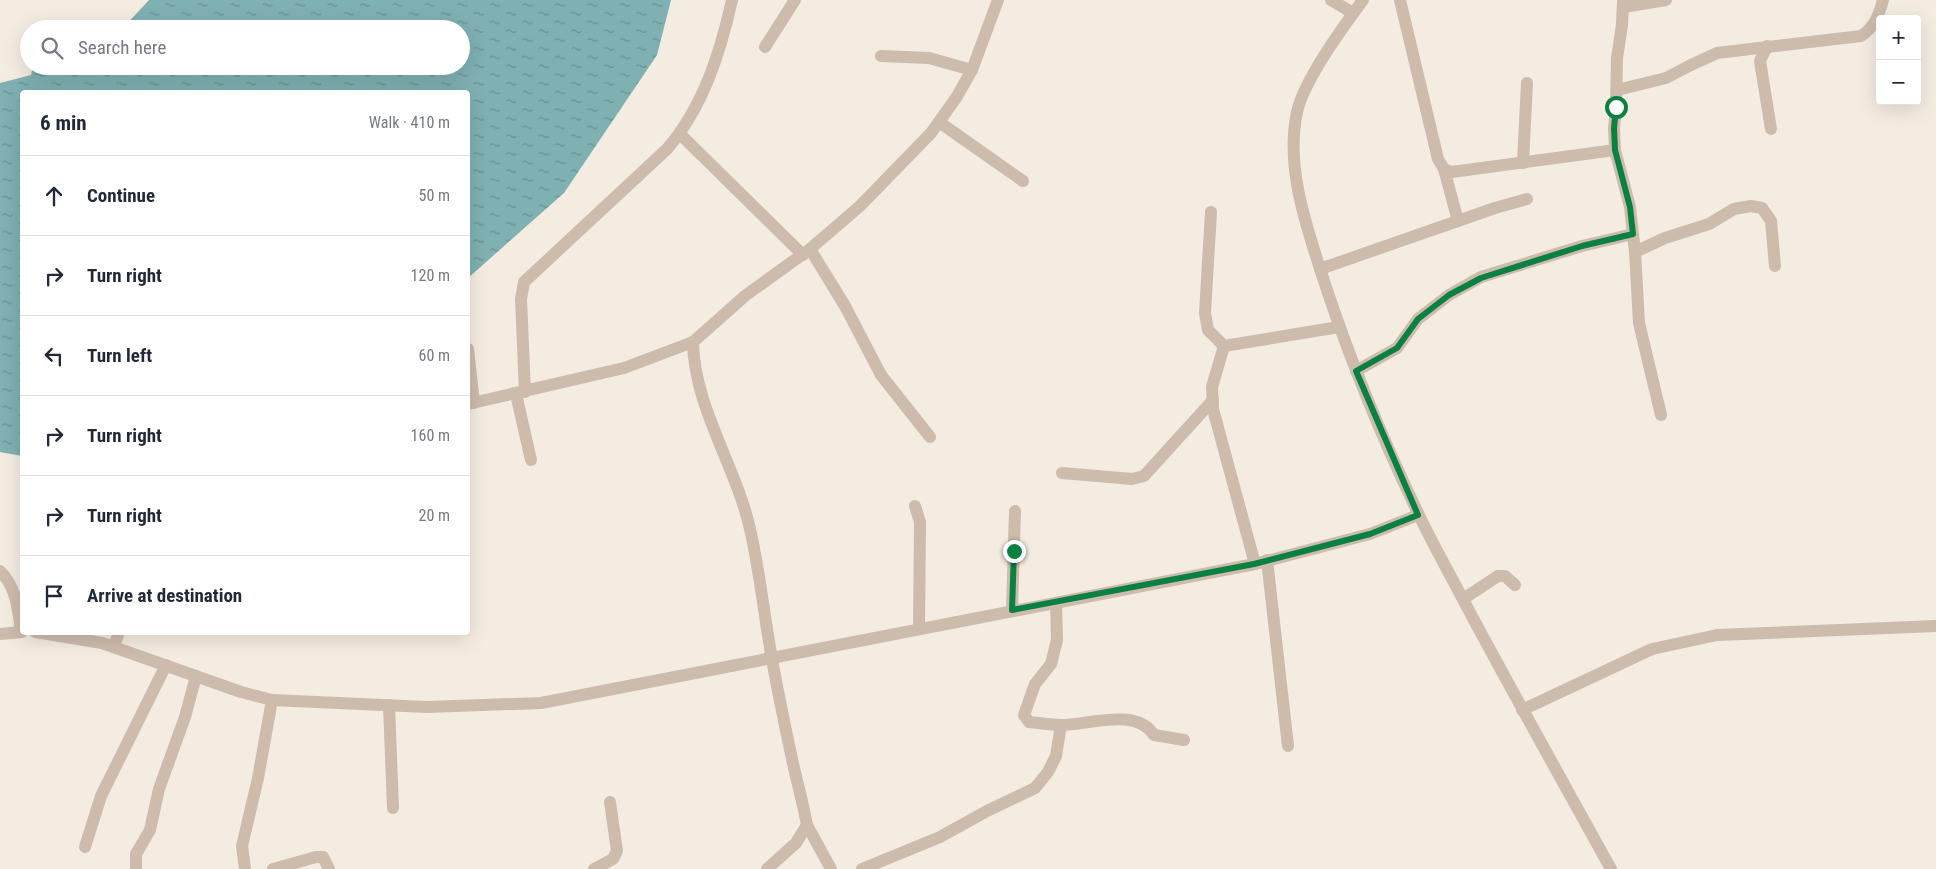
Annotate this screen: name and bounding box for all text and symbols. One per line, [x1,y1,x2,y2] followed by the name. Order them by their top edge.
[1876,15,1921,105] map controls
[1876,15,1921,60] button: +
[20,20,470,75] search box
[38,34,66,62] icon: search
[78,36,166,59] text: Search here
[1876,60,1921,105] button: −
[1605,96,1628,119] route start
[40,111,87,135] text: 6 min
[369,113,450,132] text: Walk · 410 m
[40,182,68,210] icon: ahead
[87,184,155,207] text: Continue
[418,186,450,205] text: 50 m
[40,262,68,290] icon: right
[87,264,162,287] text: Turn right
[411,266,450,285] text: 120 m
[40,342,68,370] icon: left
[87,344,152,367] text: Turn left
[418,346,450,365] text: 60 m
[40,422,68,450] icon: right
[87,424,162,447] text: Turn right
[411,426,450,445] text: 160 m
[40,502,68,530] icon: right
[87,504,162,527] text: Turn right
[418,506,450,525] text: 20 m
[1003,540,1026,563] route end
[40,582,68,610] icon: arrive
[87,584,242,607] text: Arrive at destination

